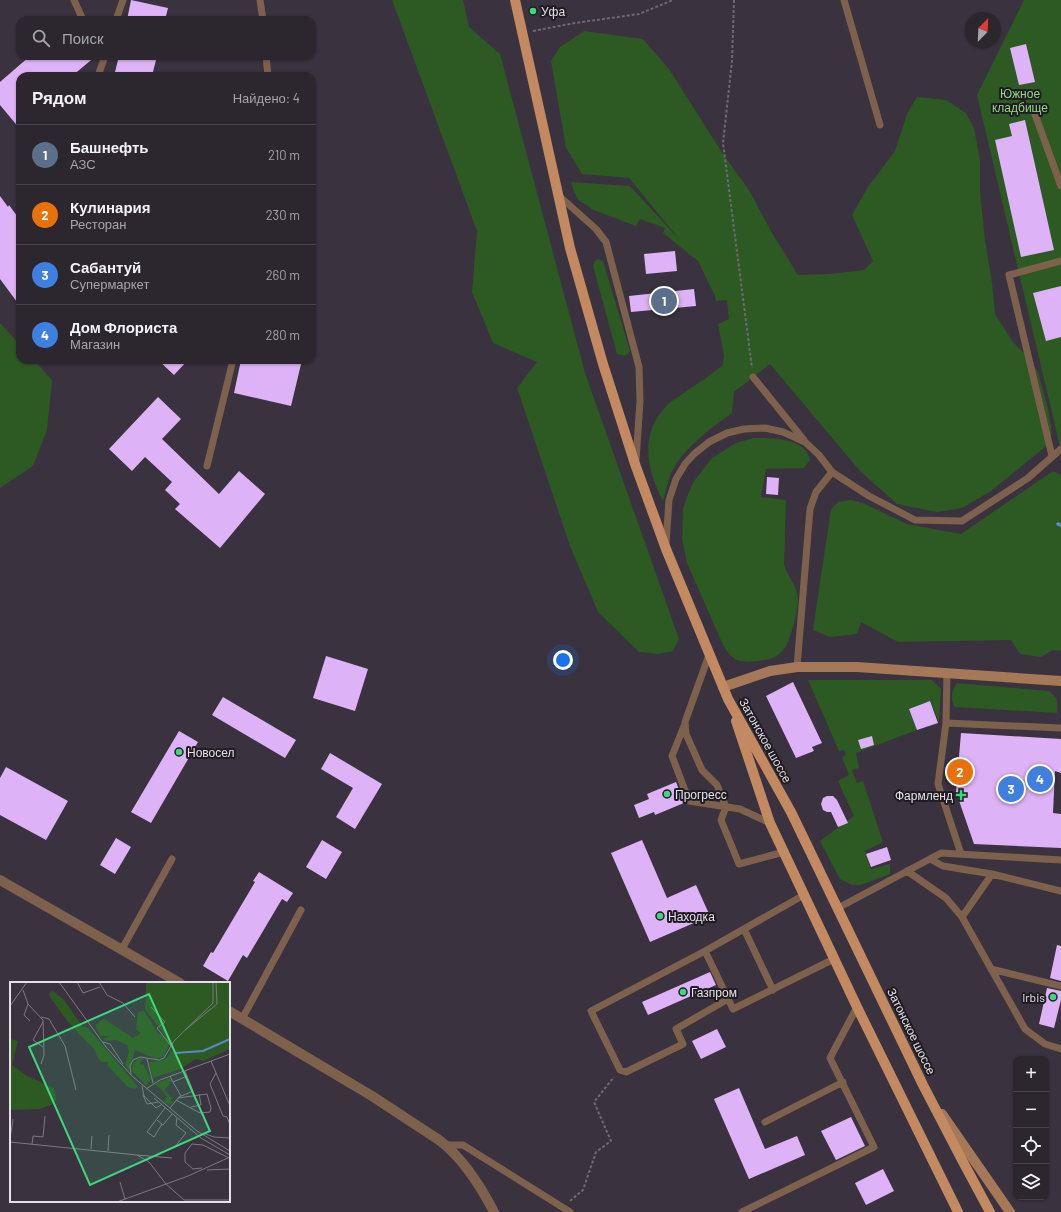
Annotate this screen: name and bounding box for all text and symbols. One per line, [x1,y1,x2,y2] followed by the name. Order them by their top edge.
[541,4,565,19] place label: Уфа
[528,6,538,16] marker: Уфа
[965,12,1001,48] north arrow
[16,16,316,60] search box
[30,27,52,49] icon: search
[62,29,104,47] text: Поиск
[992,86,1048,115] park label: Южное кладбище
[32,87,87,107] text: Рядом
[233,90,300,106] text: Найдено: 4
[70,138,149,156] text: Башнефть
[43,147,47,163] text: 1
[268,147,300,163] text: 210 m
[70,156,96,172] text: АЗС
[70,198,151,216] text: Кулинария
[41,207,49,223] text: 2
[266,207,300,223] text: 230 m
[70,216,127,232] text: Ресторан
[70,258,141,276] text: Сабантуй
[41,267,49,283] text: 3
[266,267,300,283] text: 260 m
[70,276,149,292] text: Супермаркет
[651,286,677,316] pin: 1
[70,318,177,336] text: Дом Флориста
[41,327,49,343] text: 4
[266,327,300,343] text: 280 m
[70,336,120,352] text: Магазин
[553,650,573,670] your location
[737,695,795,785] street label: Затонское шоссе
[187,745,235,759] place label: Новосел
[174,747,184,757] marker: Новосел
[947,757,973,787] pin: 2
[1027,764,1053,794] pin: 4
[998,774,1024,804] pin: 3
[675,787,727,802] place label: Прогресс
[895,788,953,803] place label: Фармленд
[662,789,672,799] marker: Прогресс
[956,790,966,800] marker: Фармленд
[668,909,715,924] place label: Находка
[655,911,665,921] marker: Находка
[10,982,230,1202] inset map
[691,985,737,1000] place label: Газпром
[885,985,939,1077] street label: Затонское шоссе
[678,987,688,997] marker: Газпром
[1022,990,1045,1004] place label: Irbis
[1048,992,1058,1002] marker: Irbis
[1013,1056,1049,1200] map controls
[1013,1056,1049,1092] button: +
[1013,1092,1049,1128] button: −
[1013,1128,1049,1164] button: locate
[1013,1164,1049,1200] button: layers

